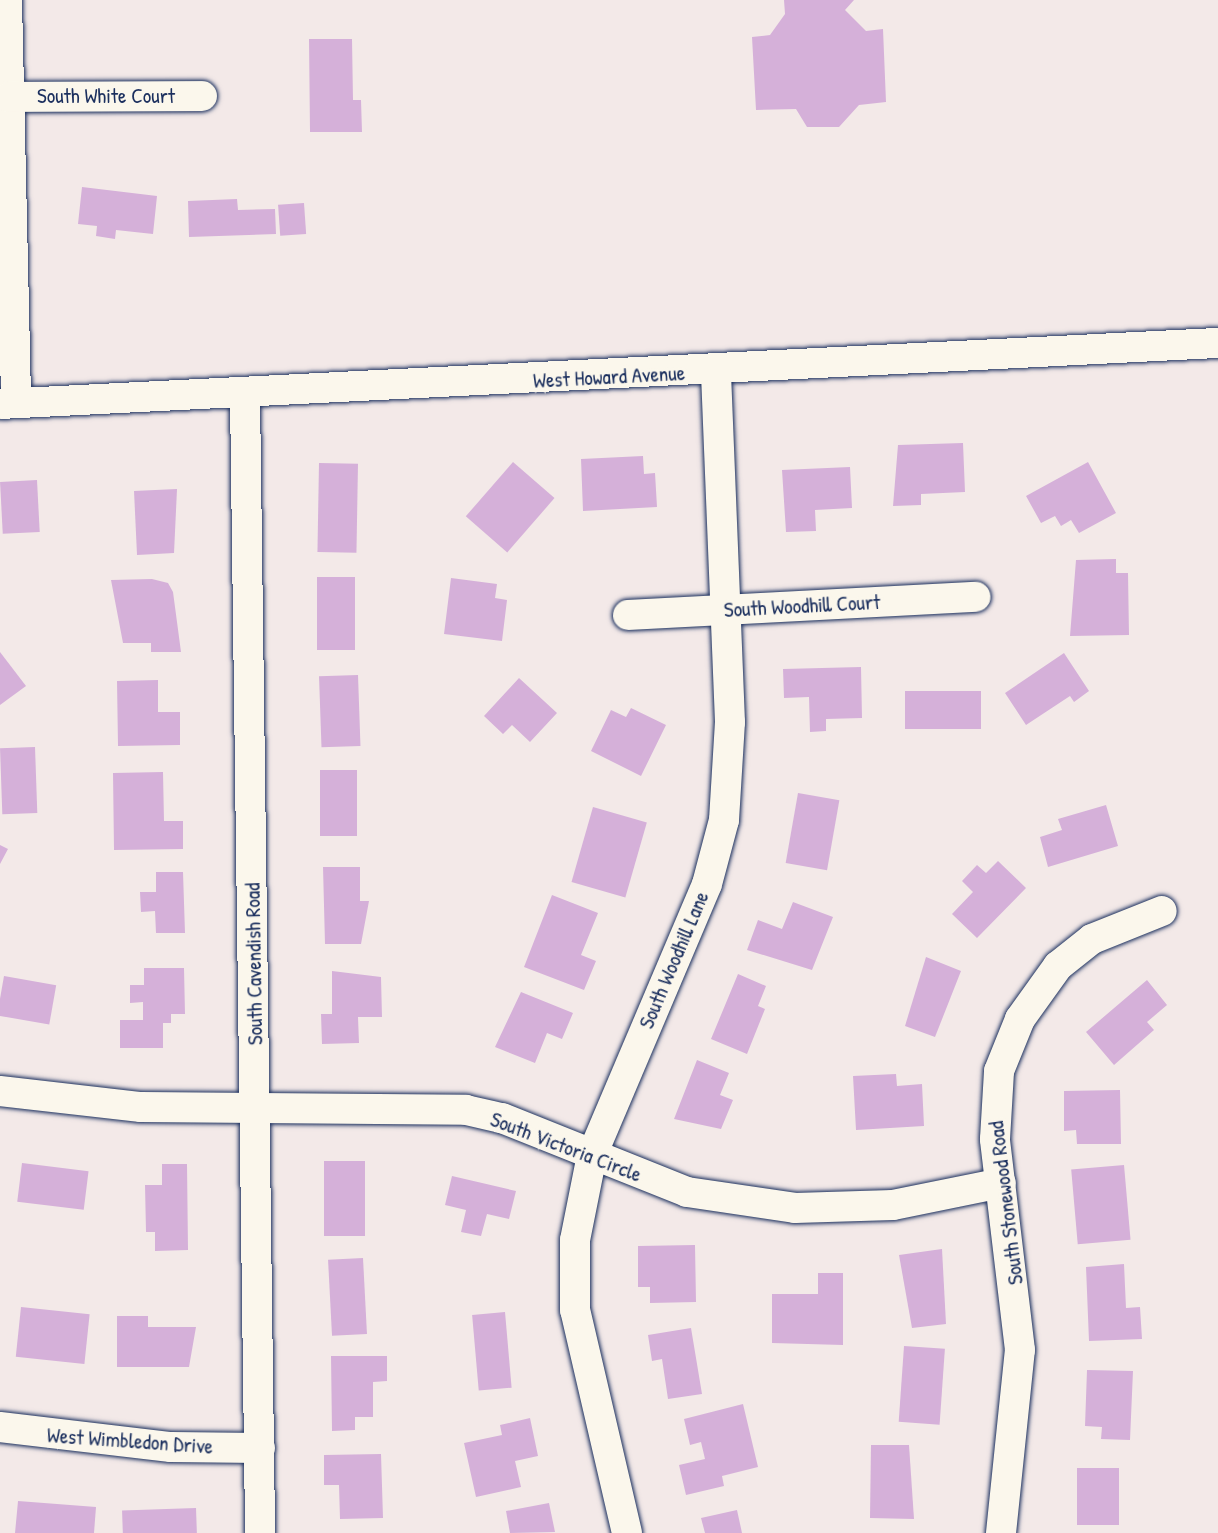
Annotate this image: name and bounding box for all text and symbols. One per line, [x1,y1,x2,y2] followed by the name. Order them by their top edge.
[37,83,175,109] street label: South White Court
[532,360,686,394] street label: West Howard Avenue
[723,589,881,623] street label: South Woodhill Court
[240,883,268,1045] street label: South Cavendish Road
[634,888,714,1032] street label: South Woodhill Lane
[487,1107,645,1187] street label: South Victoria Circle
[983,1120,1029,1286] street label: South Stonewood Road
[46,1423,214,1459] street label: West Wimbledon Drive

